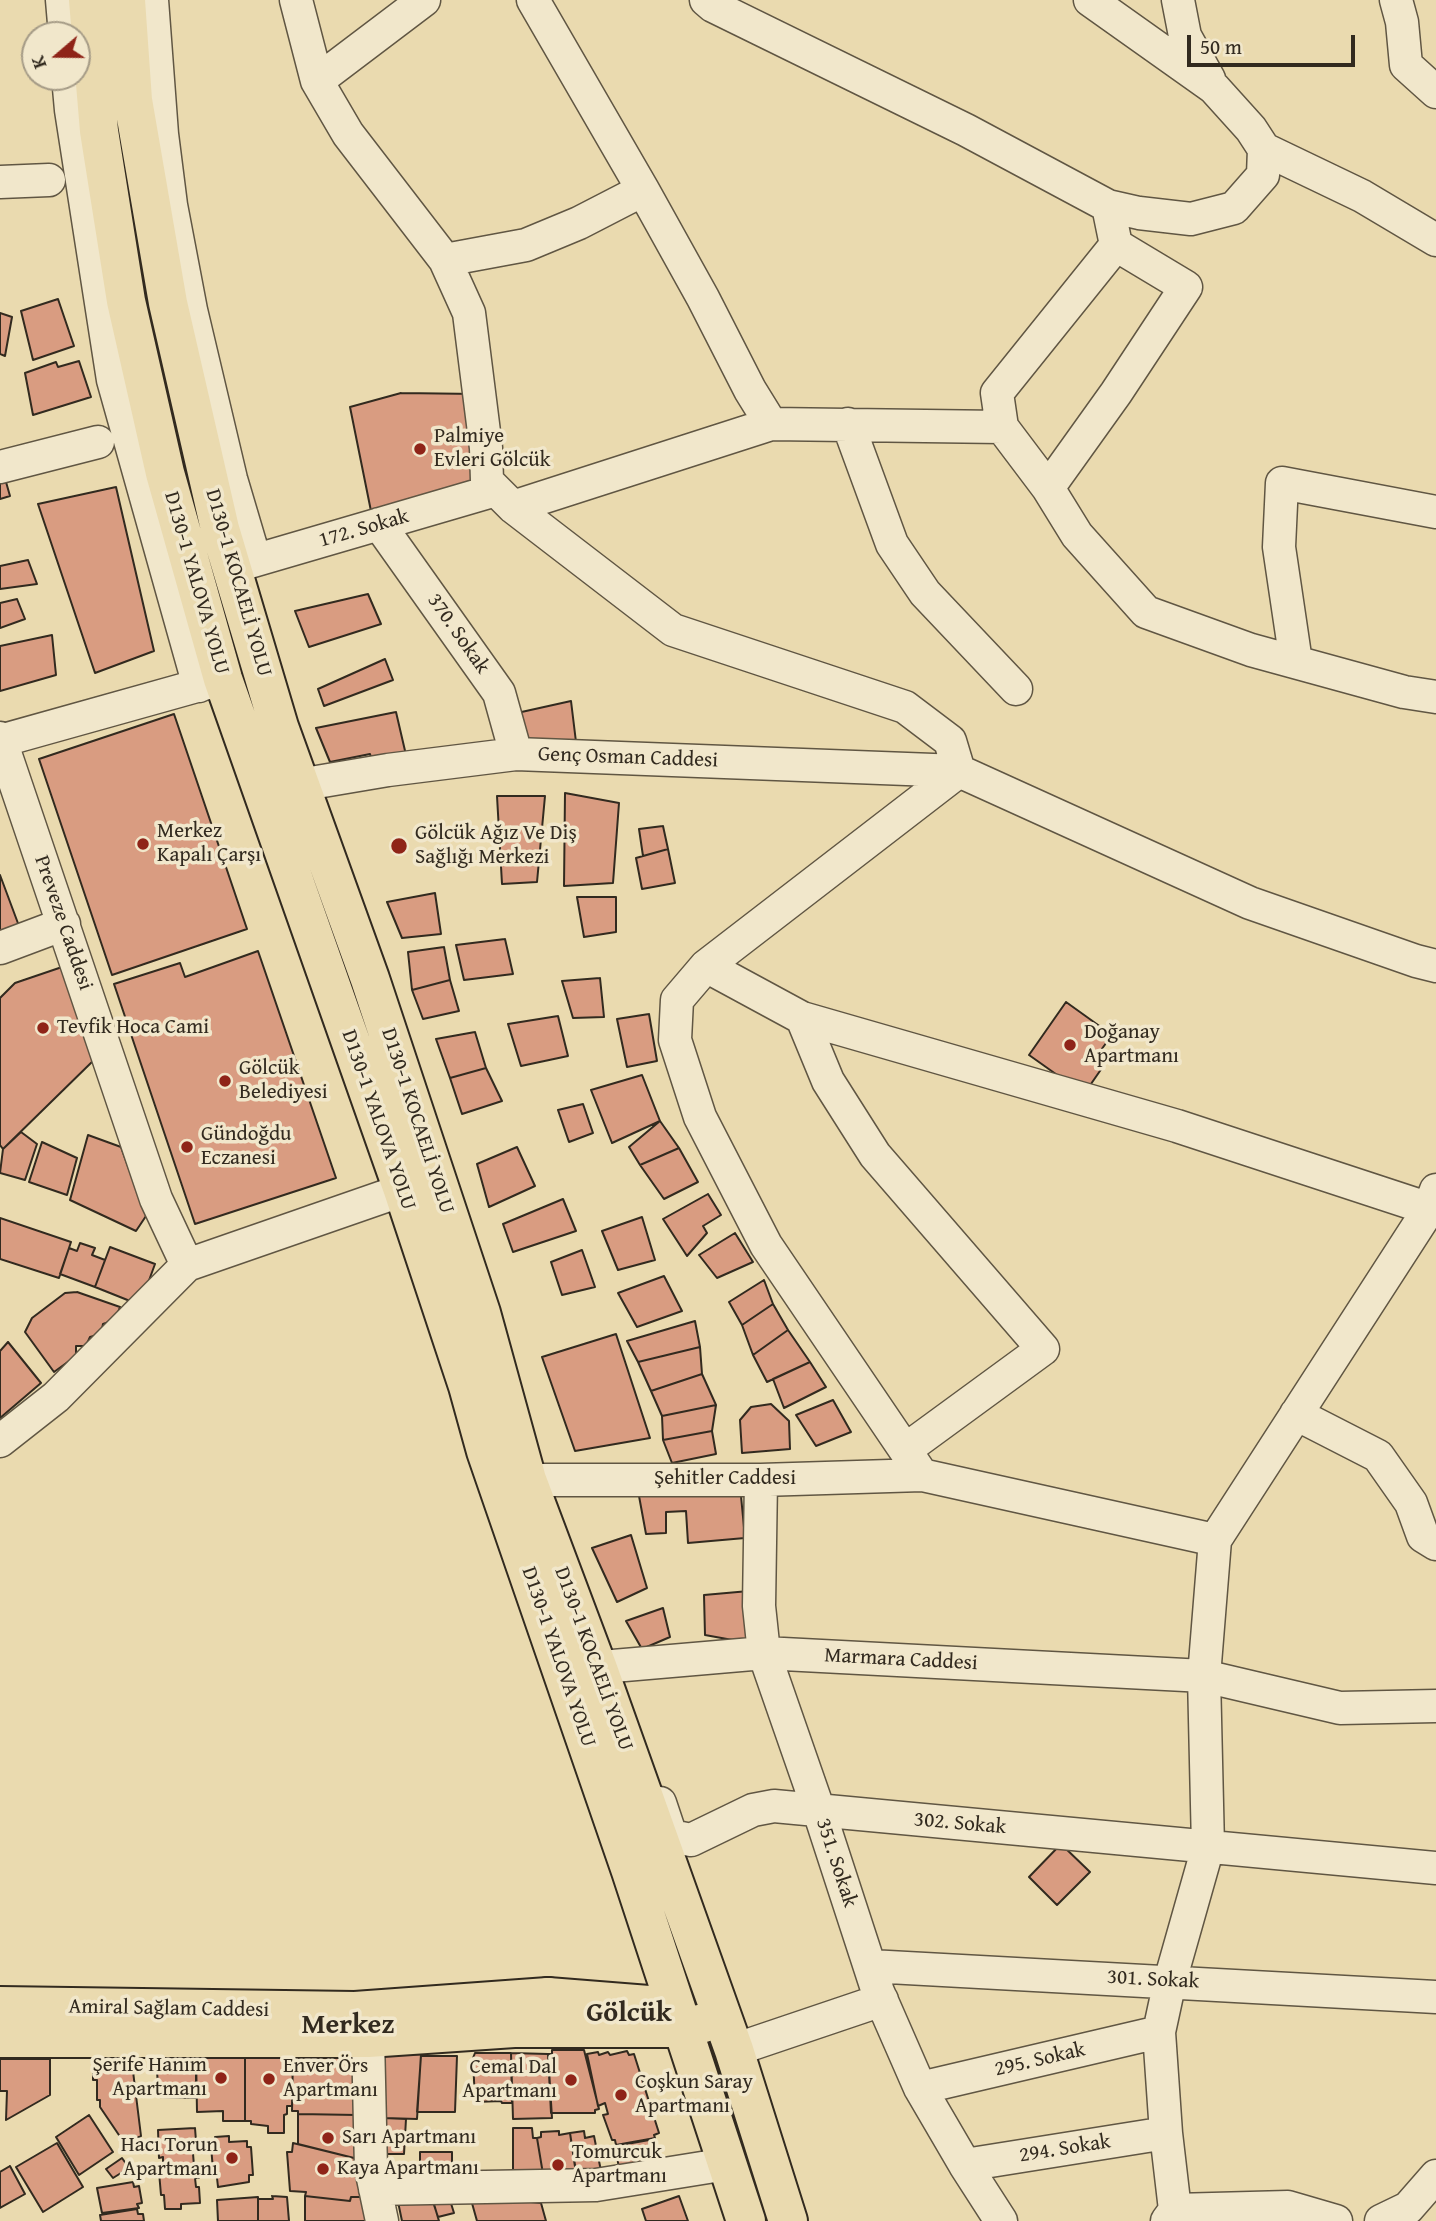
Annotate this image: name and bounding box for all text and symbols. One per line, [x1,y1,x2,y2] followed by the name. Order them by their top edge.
[21,21,91,91] north arrow
[1191,21,1359,65] scale bar
[1200,31,1242,62] text: 50 m
[23,52,53,73] text: K
[434,424,550,474] place label: Palmiye Evleri Gölcük
[412,441,428,457] marker: Palmiye Evleri Gölcük
[199,486,277,680] street label: D130-1 KOCAELİ YOLU
[158,489,234,677] street label: D130-1 YALOVA YOLU
[316,504,412,554] street label: 172. Sokak
[421,589,495,679] street label: 370. Sokak
[537,742,719,774] street label: Genç Osman Caddesi
[157,819,261,869] place label: Merkez Kapalı Çarşı
[415,821,577,871] place label: Gölcük Ağız Ve Diş Sağlığı Merkezi
[135,836,151,852] marker: Merkez Kapalı Çarşı
[389,836,409,856] marker: Gölcük Ağız Ve Diş Sağlığı Merkezi
[28,852,98,994] street label: Preveze Caddesi
[57,1015,209,1041] place label: Tevfik Hoca Cami
[35,1020,51,1036] marker: Tevfik Hoca Cami
[1084,1020,1179,1070] place label: Doğanay Apartmanı
[375,1025,459,1217] street label: D130-1 KOCAELİ YOLU
[335,1027,421,1213] street label: D130-1 YALOVA YOLU
[1062,1037,1078,1053] marker: Doğanay Apartmanı
[239,1056,328,1106] place label: Gölcük Belediyesi
[217,1073,233,1089] marker: Gölcük Belediyesi
[201,1122,291,1172] place label: Gündoğdu Eczanesi
[179,1139,195,1155] marker: Gündoğdu Eczanesi
[654,1466,796,1492] street label: Şehitler Caddesi
[515,1564,601,1750] street label: D130-1 YALOVA YOLU
[548,1564,638,1754] street label: D130-1 KOCAELİ YOLU
[824,1643,978,1677] street label: Marmara Caddesi
[913,1807,1007,1841] street label: 302. Sokak
[810,1815,862,1911] street label: 351. Sokak
[1106,1965,1200,1995] street label: 301. Sokak
[68,1995,270,2023] street label: Amiral Sağlam Caddesi
[586,1997,672,2031] district label: Gölcük
[301,2009,395,2043] district label: Merkez
[992,2037,1088,2083] street label: 295. Sokak
[92,2053,207,2103] place label: Şerife Hanım Apartmanı
[283,2054,378,2104] place label: Enver Örs Apartmanı
[462,2055,557,2105] place label: Cemal Dal Apartmanı
[213,2070,229,2086] marker: Şerife Hanım Apartmanı
[635,2070,753,2120] place label: Coşkun Saray Apartmanı
[261,2071,277,2087] marker: Enver Örs Apartmanı
[563,2072,579,2088] marker: Cemal Dal Apartmanı
[613,2087,629,2103] marker: Coşkun Saray Apartmanı
[342,2125,476,2151] place label: Sarı Apartmanı
[1017,2129,1113,2169] street label: 294. Sokak
[320,2130,336,2146] marker: Sarı Apartmanı
[121,2133,218,2183] place label: Hacı Torun Apartmanı
[572,2140,667,2190] place label: Tomurcuk Apartmanı
[224,2150,240,2166] marker: Hacı Torun Apartmanı
[337,2156,479,2182] place label: Kaya Apartmanı
[550,2157,566,2173] marker: Tomurcuk Apartmanı
[315,2161,331,2177] marker: Kaya Apartmanı

